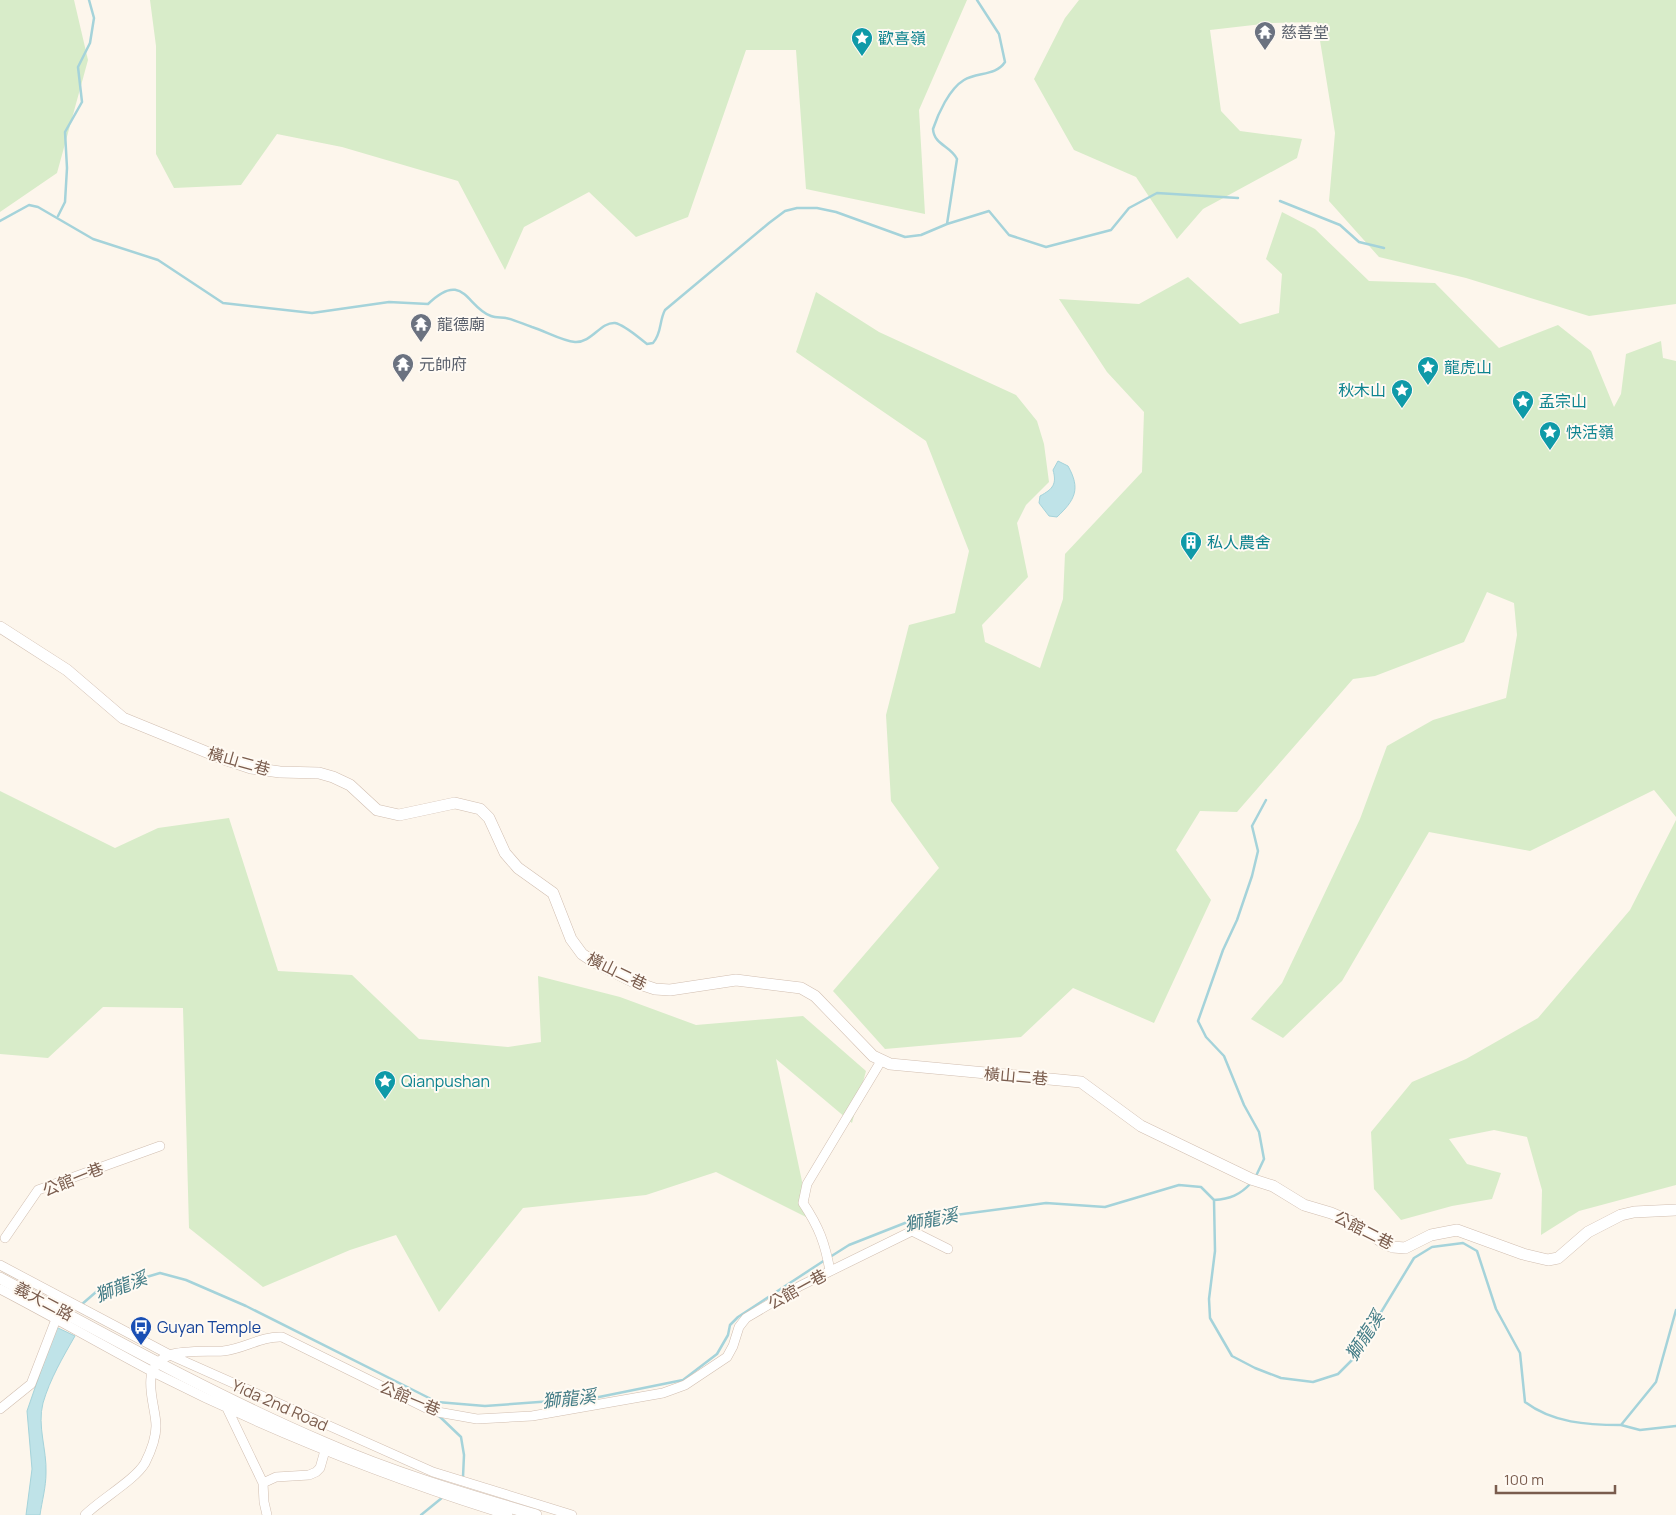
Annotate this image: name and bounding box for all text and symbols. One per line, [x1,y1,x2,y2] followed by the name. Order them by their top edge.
[1253,20,1277,51] temple icon: 慈善堂
[1281,21,1329,43] place label: 慈善堂
[850,26,874,57] place icon: 歡喜嶺
[878,27,926,49] place label: 歡喜嶺
[409,312,433,343] temple icon: 龍德廟
[437,313,485,335] place label: 龍德廟
[391,352,415,383] temple icon: 元帥府
[419,353,467,375] place label: 元帥府
[1416,355,1440,386] place icon: 龍虎山
[1444,356,1492,378] place label: 龍虎山
[1390,378,1414,409] place icon: 秋木山
[1338,379,1386,401] place label: 秋木山
[1511,389,1535,420] place icon: 孟宗山
[1539,390,1587,412] place label: 孟宗山
[1538,420,1562,451] place icon: 快活嶺
[1566,421,1614,443] place label: 快活嶺
[1179,530,1203,561] building icon: 私人農舍
[1207,531,1271,553] place label: 私人農舍
[205,742,273,780] street label: 橫山二巷
[583,947,651,995] street label: 橫山二巷
[983,1062,1049,1090] street label: 橫山二巷
[373,1069,397,1100] place icon: Qianpushan
[401,1070,490,1092] place label: Qianpushan
[39,1157,107,1201] street label: 公館一巷
[902,1202,963,1236] water label: 獅龍溪
[1330,1206,1398,1254] street label: 公館二巷
[91,1264,153,1307] water label: 獅龍溪
[764,1264,830,1314] street label: 公館一巷
[11,1276,77,1326] street label: 義大二路
[1339,1304,1391,1365] water label: 獅龍溪
[129,1315,153,1346] bus stop icon: Guyan Temple
[157,1316,261,1338] place label: Guyan Temple
[228,1374,332,1436] street label: Yida 2nd Road
[376,1375,444,1421] street label: 公館一巷
[541,1383,600,1413] water label: 獅龍溪
[1496,1462,1615,1494] scale bar
[1504,1469,1544,1490] text: 100 m

